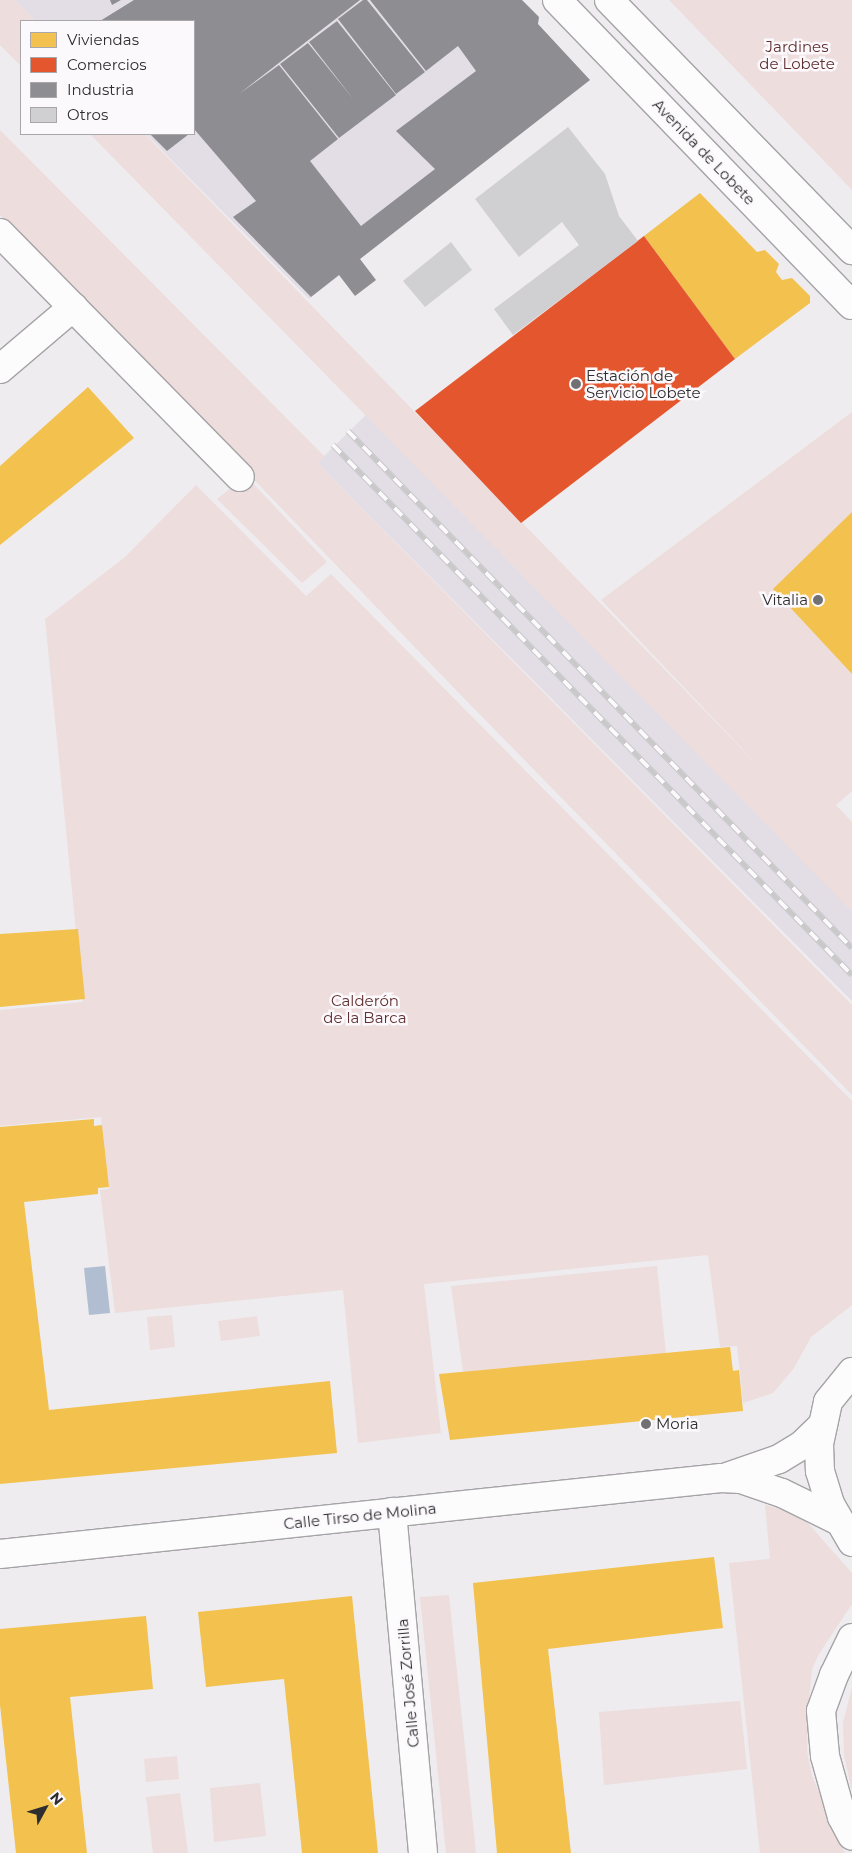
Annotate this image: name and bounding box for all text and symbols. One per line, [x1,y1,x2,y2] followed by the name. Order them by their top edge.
[20,20,195,135] legend
[67,30,139,49] text: Viviendas
[759,37,835,72] park label: Jardines de Lobete
[67,55,147,74] text: Comercios
[67,80,134,99] text: Industria
[649,95,759,209] street label: Avenida de Lobete
[67,105,108,124] text: Otros
[586,366,701,401] place label: Estación de Servicio Lobete
[570,378,582,390] marker: Estación de Servicio Lobete
[762,591,808,609] place label: Vitalia
[812,594,824,606] marker: Vitalia
[323,991,407,1026] park label: Calderón de la Barca
[656,1415,699,1433] place label: Moria
[640,1418,652,1430] marker: Moria
[283,1499,437,1533] street label: Calle Tirso de Molina
[393,1618,423,1748] street label: Calle José Zorrilla
[20,1783,70,1833] north arrow
[46,1789,67,1809] text: N

